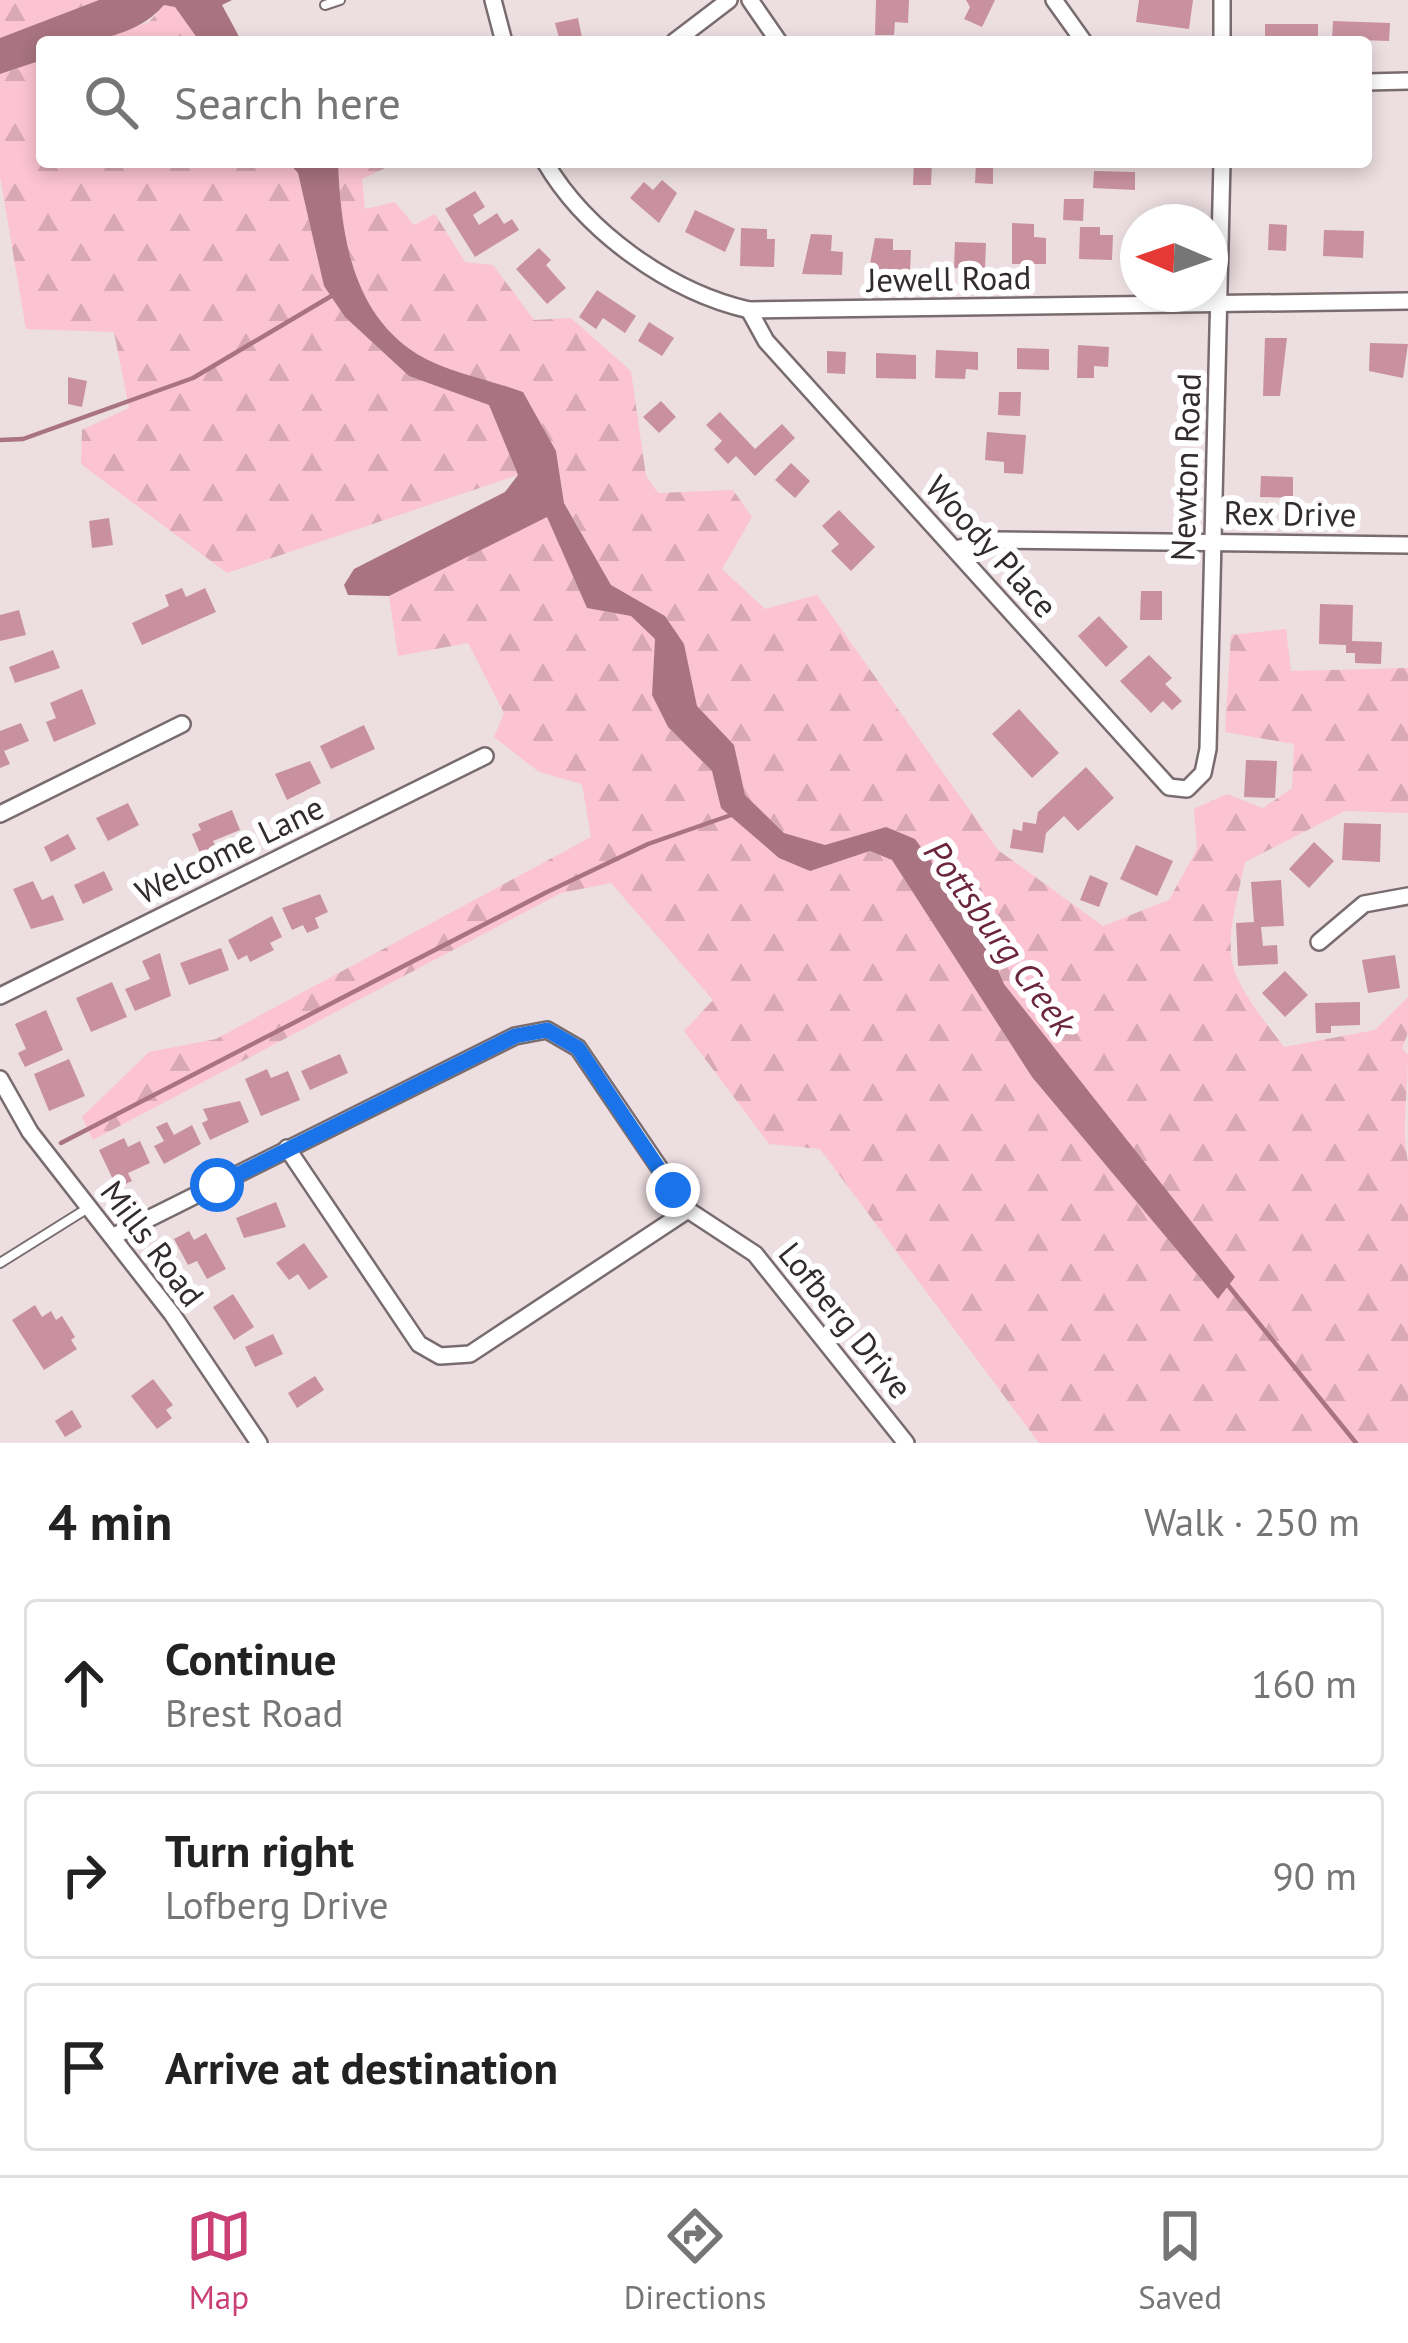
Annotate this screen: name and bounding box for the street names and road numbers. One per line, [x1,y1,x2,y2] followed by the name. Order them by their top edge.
[864,255,1032,301] street label: Jewell Road
[1160,372,1210,562] street label: Newton Road
[917,466,1067,626] street label: Woody Place
[1223,490,1357,536] street label: Rex Drive
[128,785,330,913] street label: Welcome Lane
[92,1171,214,1315] street label: Mills Road
[770,1233,922,1407] street label: Lofberg Drive

